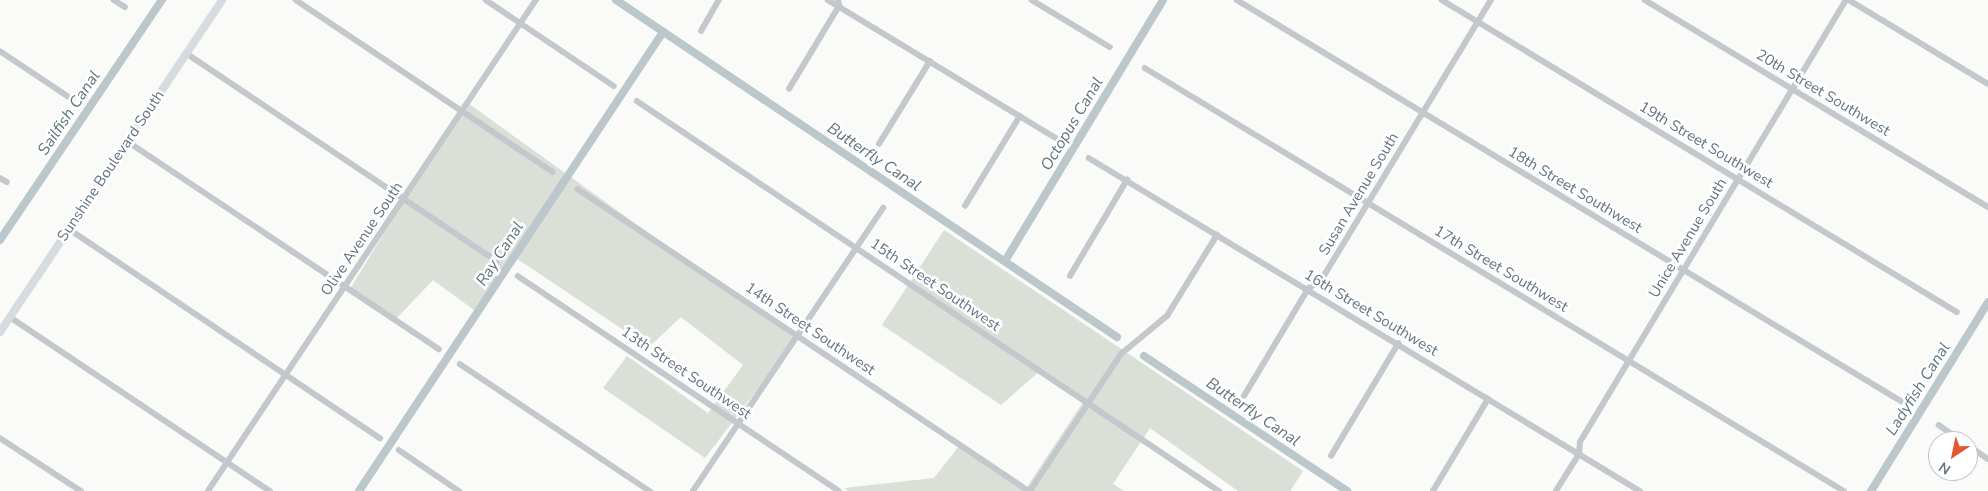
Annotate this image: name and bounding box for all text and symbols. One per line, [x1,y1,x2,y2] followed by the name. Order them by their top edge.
[1753,46,1893,140] street label: 20th Street Southwest
[34,67,104,159] water label: Sailfish Canal
[1037,74,1107,174] water label: Octopus Canal
[54,87,168,245] street label: Sunshine Boulevard South
[1636,98,1776,192] street label: 19th Street Southwest
[824,119,924,195] water label: Butterfly Canal
[1315,129,1403,259] street label: Susan Avenue South
[1505,143,1645,237] street label: 18th Street Southwest
[1645,175,1731,301] street label: Unice Avenue South
[317,179,407,299] street label: Olive Avenue South
[472,218,528,290] water label: Ray Canal
[1431,222,1571,316] street label: 17th Street Southwest
[867,235,1003,335] street label: 15th Street Southwest
[1301,266,1441,360] street label: 16th Street Southwest
[742,279,878,379] street label: 14th Street Southwest
[618,323,754,423] street label: 13th Street Southwest
[1882,339,1954,439] water label: Ladyfish Canal
[1203,374,1303,450] water label: Butterfly Canal
[1928,431,1978,481] north arrow
[1935,457,1955,479] text: N

